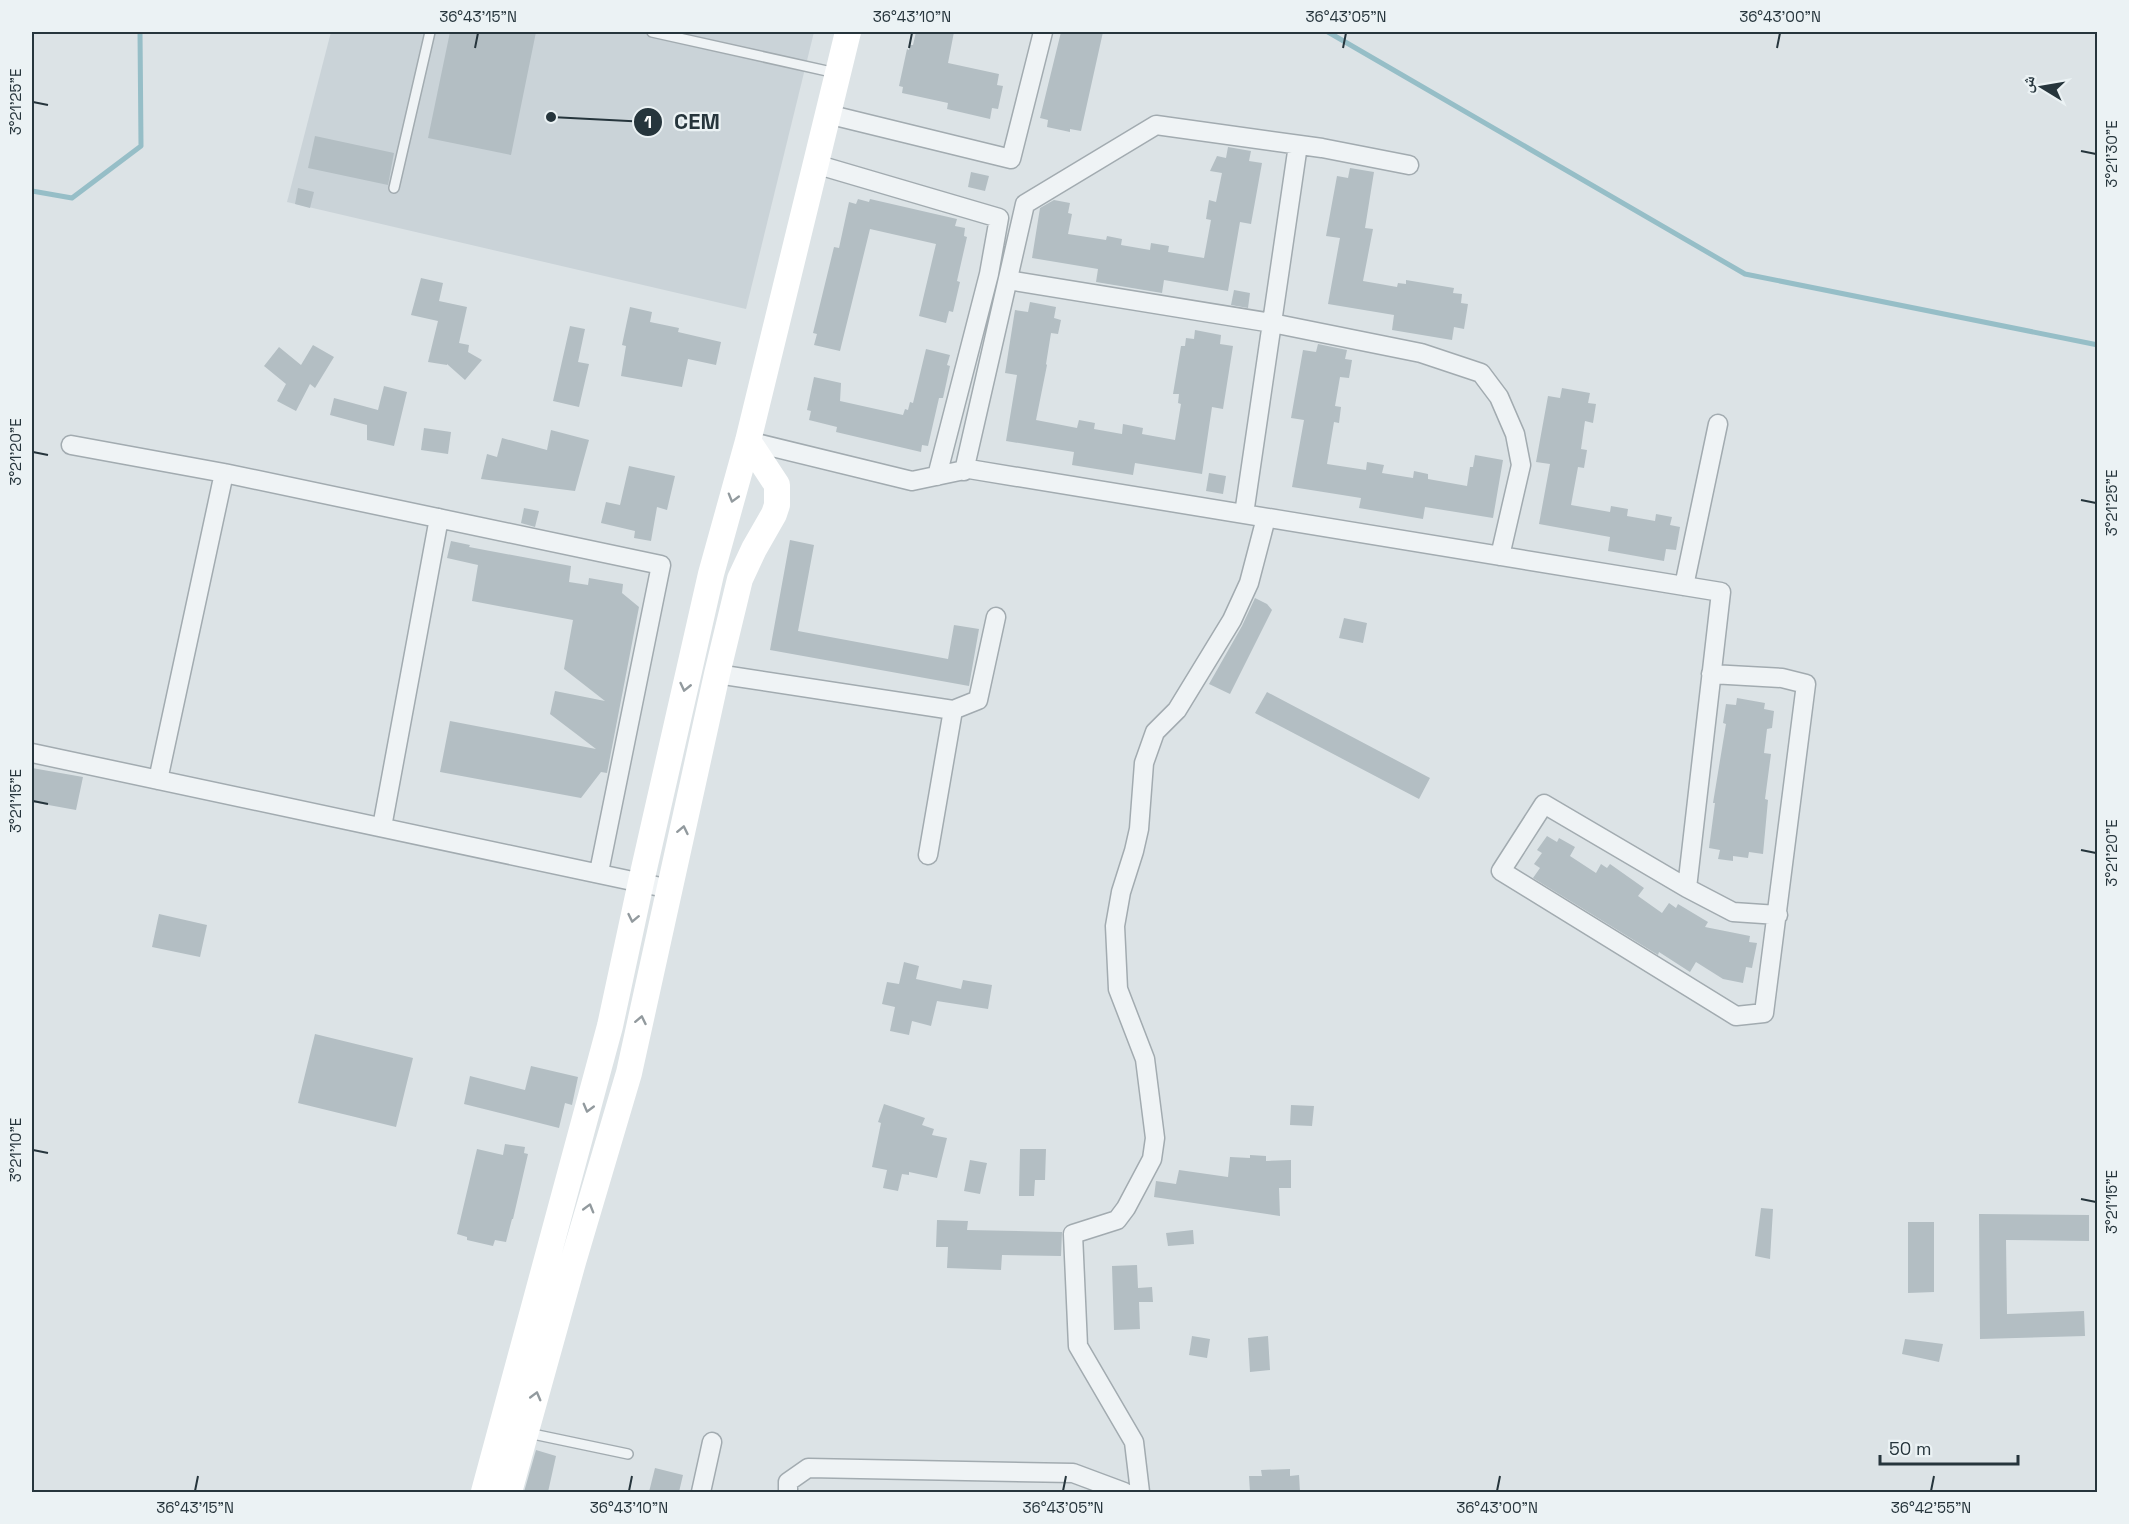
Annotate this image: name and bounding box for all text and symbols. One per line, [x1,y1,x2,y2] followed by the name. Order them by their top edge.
[439,7,517,26] text: 36°43'15"N
[873,7,951,26] text: 36°43'10"N
[1305,7,1387,26] text: 36°43'05"N
[1739,7,1821,26] text: 36°43'00"N
[2012,57,2072,117] north arrow
[6,69,25,135] text: 3°21'25"E
[2016,74,2040,95] text: ش
[633,102,732,142] callout: CEM
[674,107,720,135] text: CEM
[644,110,652,133] text: 1
[2102,120,2121,188] text: 3°21'30"E
[6,418,25,486] text: 3°21'20"E
[2102,470,2121,536] text: 3°21'25"E
[728,492,740,503] one-way arrow
[679,682,692,692] one-way arrow
[6,769,25,833] text: 3°21'15"E
[2102,819,2121,887] text: 3°21'20"E
[676,825,689,835] one-way arrow
[627,913,640,923] one-way arrow
[633,1015,646,1025] one-way arrow
[583,1102,595,1113] one-way arrow
[6,1118,25,1182] text: 3°21'10"E
[2102,1170,2121,1234] text: 3°21'15"E
[582,1203,594,1214] one-way arrow
[529,1391,541,1402] one-way arrow
[1880,1428,2018,1466] scale bar
[1889,1437,1931,1460] text: 50 m
[156,1498,234,1517] text: 36°43'15"N
[590,1498,668,1517] text: 36°43'10"N
[1022,1498,1104,1517] text: 36°43'05"N
[1456,1498,1538,1517] text: 36°43'00"N
[1891,1498,1971,1517] text: 36°42'55"N

